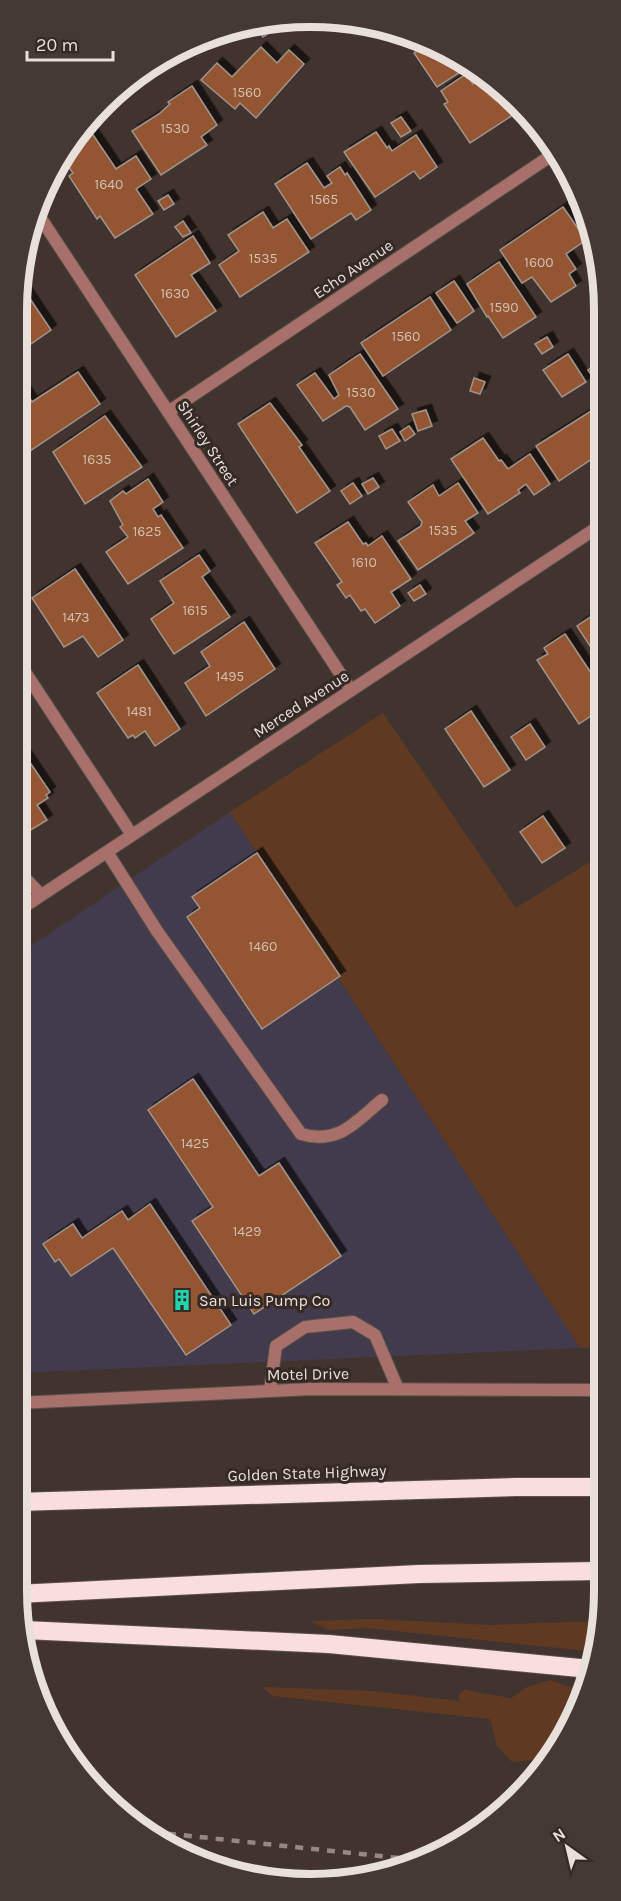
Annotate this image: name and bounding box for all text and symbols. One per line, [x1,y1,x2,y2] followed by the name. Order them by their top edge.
[27,24,112,62] scale bar
[36,34,78,56] text: 20 m
[233,84,261,101] house number: 1560
[160,120,190,137] house number: 1530
[95,176,123,193] house number: 1640
[310,191,338,208] house number: 1565
[310,235,396,303] street label: Echo Avenue
[249,250,277,267] house number: 1535
[524,254,554,271] house number: 1600
[160,285,190,302] house number: 1630
[490,299,518,316] house number: 1590
[392,328,420,345] house number: 1560
[346,384,376,401] house number: 1530
[173,397,243,489] street label: Shirley Street
[83,451,112,468] house number: 1635
[429,522,457,539] house number: 1535
[133,523,161,540] house number: 1625
[351,554,377,571] house number: 1610
[182,602,208,619] house number: 1615
[62,609,90,626] house number: 1473
[250,666,352,742] street label: Merced Avenue
[216,668,244,685] house number: 1495
[126,703,152,720] house number: 1481
[249,938,277,955] house number: 1460
[181,1135,209,1152] house number: 1425
[233,1223,261,1240] house number: 1429
[170,1288,194,1312] building icon: San Luis Pump Co
[199,1291,330,1310] place label: San Luis Pump Co
[267,1364,349,1384] street label: Motel Drive
[227,1461,387,1485] street label: Golden State Highway
[537,1817,597,1877] north arrow
[549,1824,569,1846] text: N

